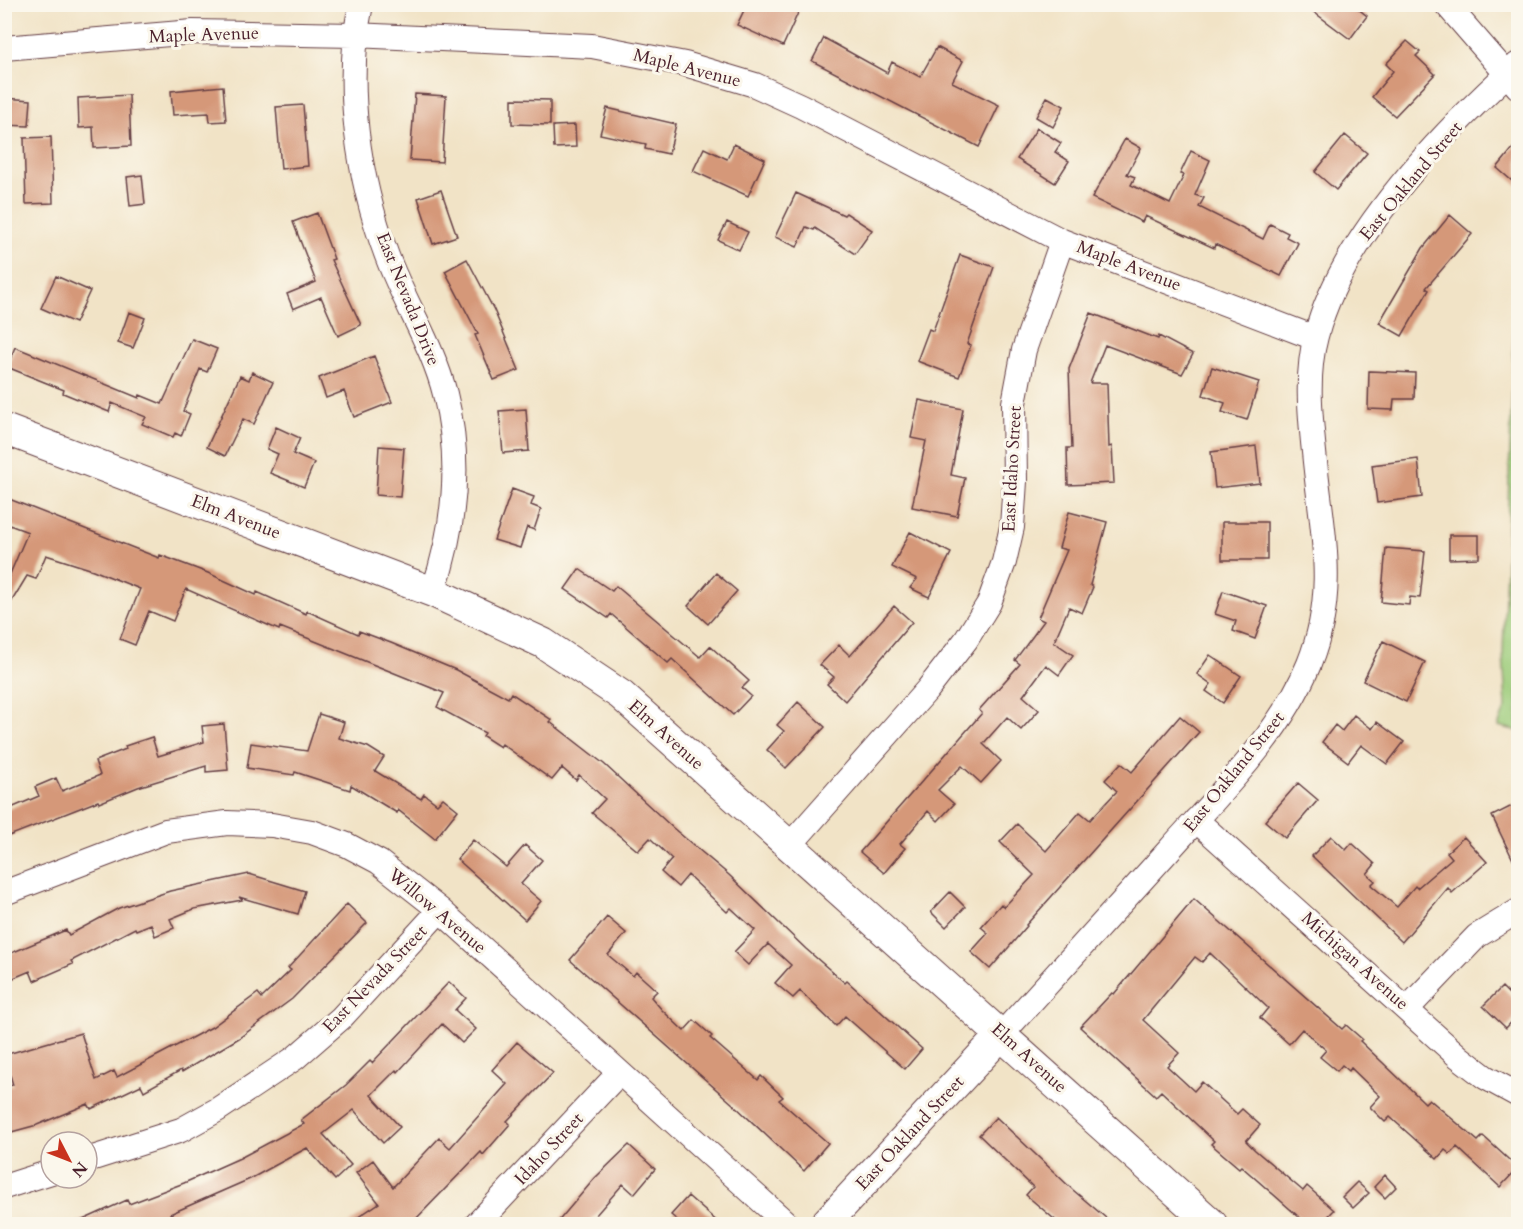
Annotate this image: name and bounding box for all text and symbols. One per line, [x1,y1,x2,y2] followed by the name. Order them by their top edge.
[148,21,260,49] street label: Maple Avenue
[630,43,744,93] street label: Maple Avenue
[1354,116,1469,246] street label: East Oakland Street
[370,229,446,369] street label: East Nevada Drive
[1073,235,1185,297] street label: Maple Avenue
[996,405,1028,533] street label: East Idaho Street
[188,488,284,546] street label: Elm Avenue
[623,694,709,776] street label: Elm Avenue
[1177,706,1291,838] street label: East Oakland Street
[382,862,492,960] street label: Willow Avenue
[1296,906,1414,1016] street label: Michigan Avenue
[317,919,433,1039] street label: East Nevada Street
[986,1017,1072,1099] street label: Elm Avenue
[850,1070,970,1196] street label: East Oakland Street
[509,1107,589,1191] street label: Idaho Street
[39,1130,99,1190] north arrow
[67,1157,92,1182] text: N

